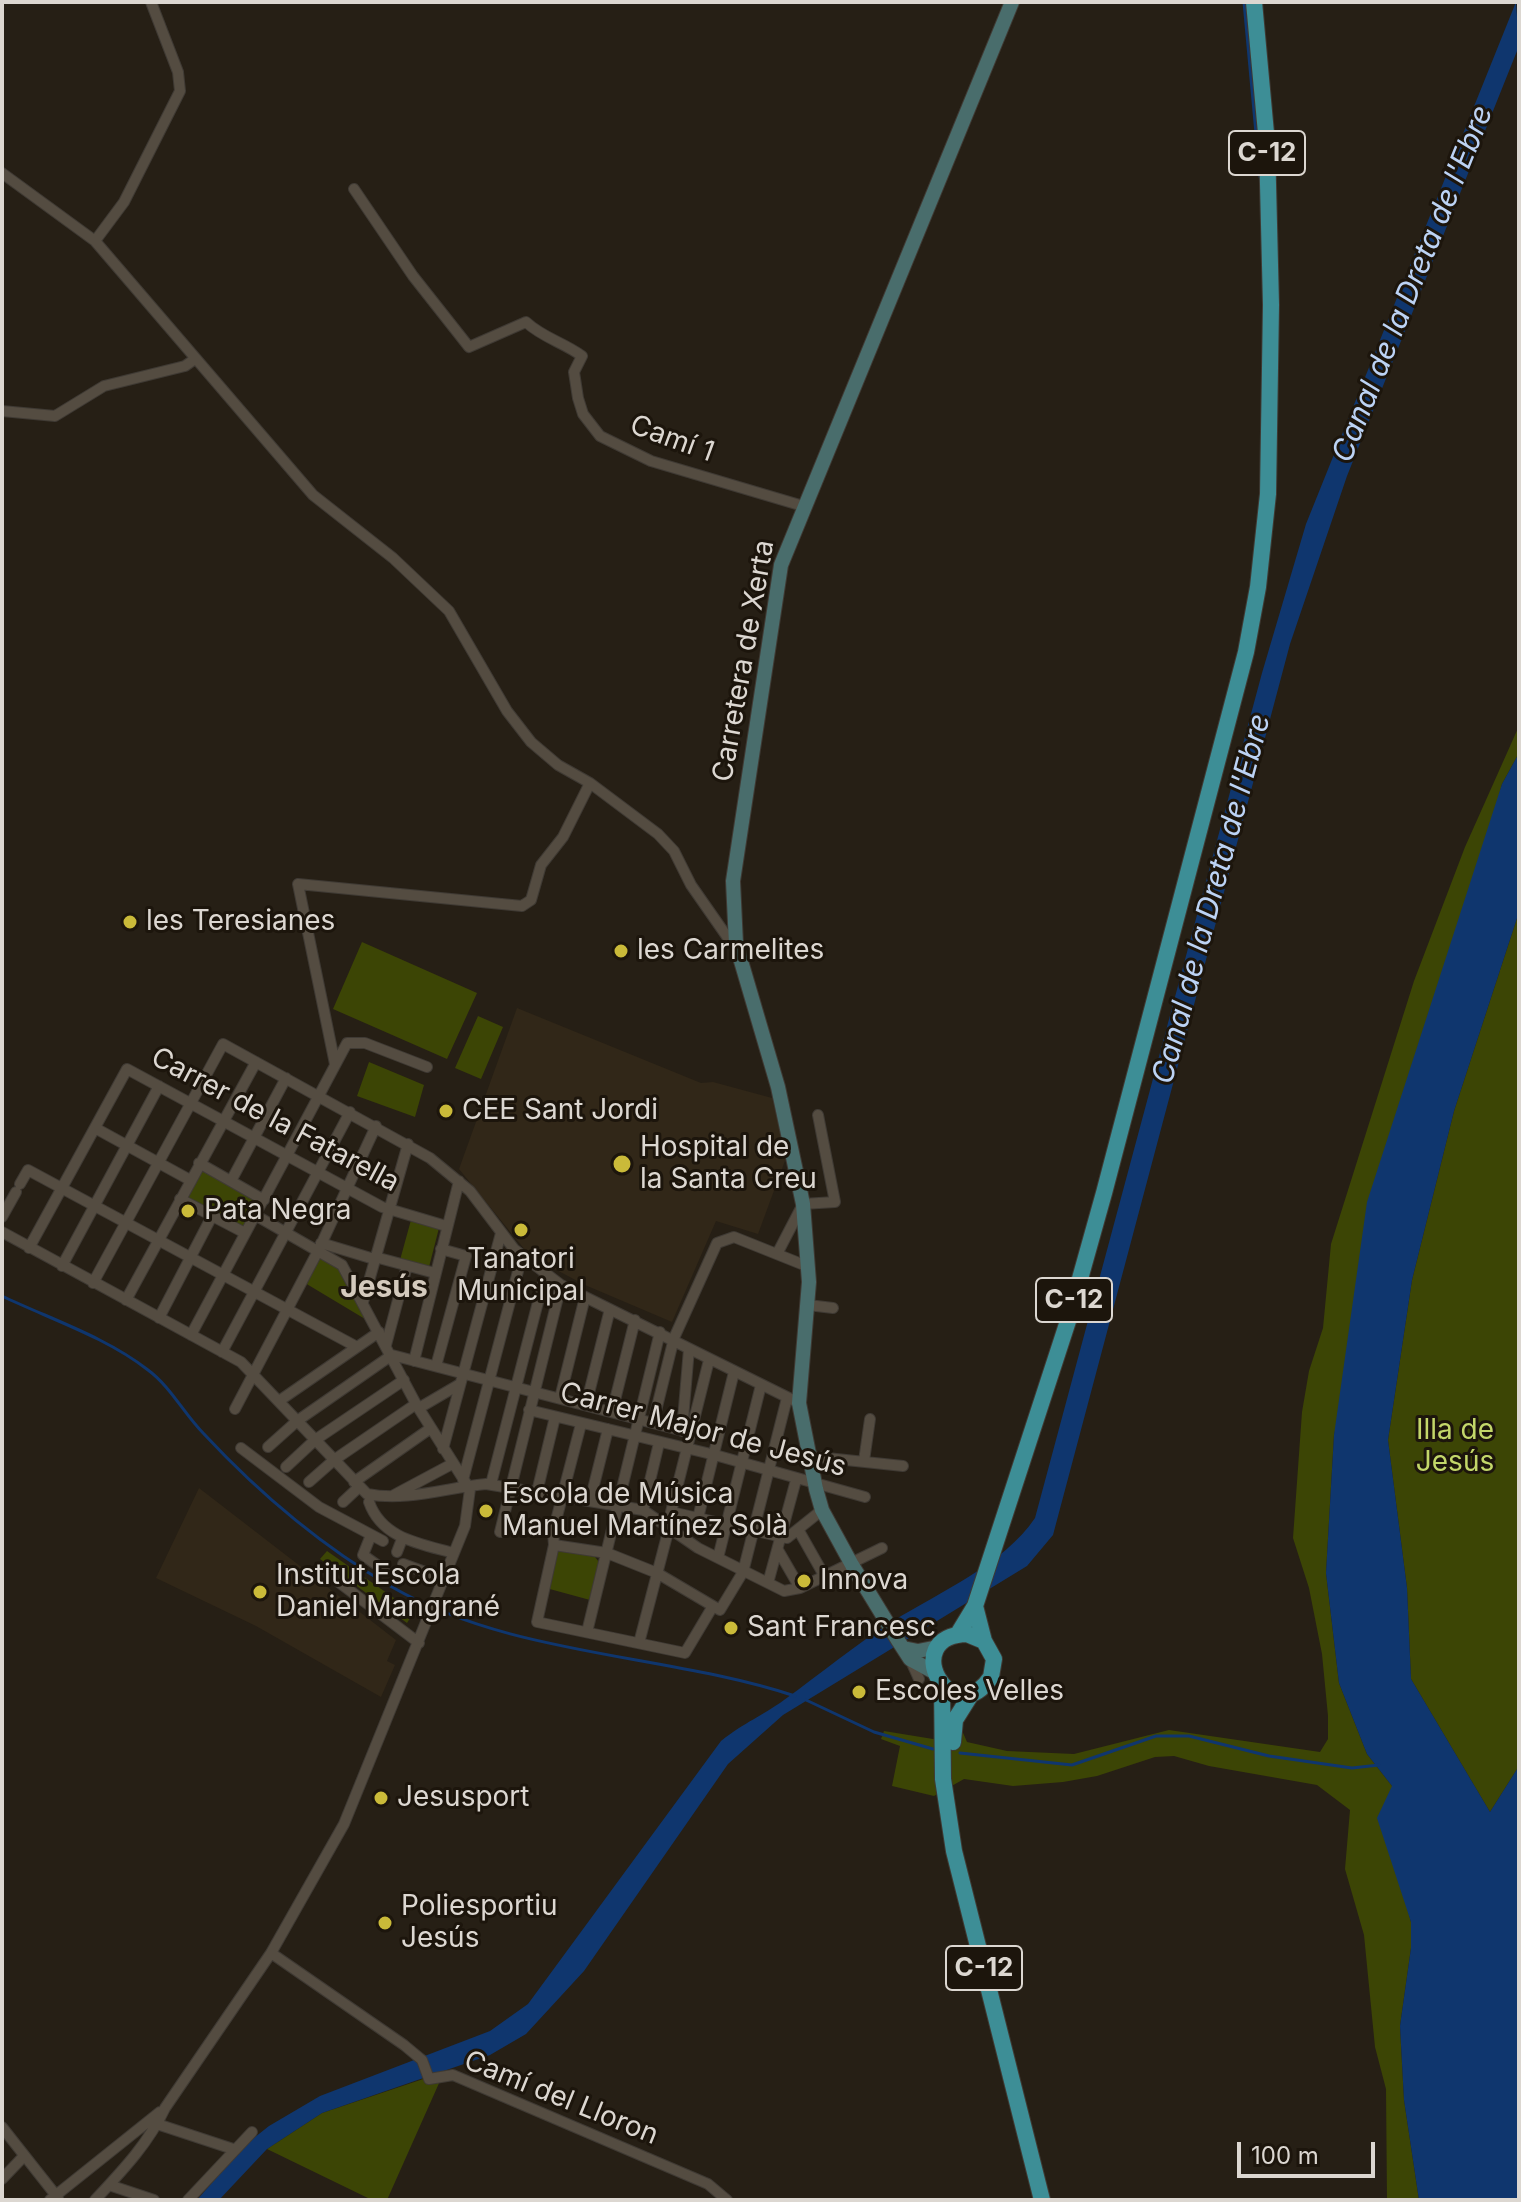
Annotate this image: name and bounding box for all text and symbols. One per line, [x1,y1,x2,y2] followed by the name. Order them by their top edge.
[1325,100,1501,468] water label: Canal de la Dreta de l'Ebre
[1229,131,1305,175] road number: C-12
[625,408,719,470] street label: Camí 1
[706,538,782,784] street label: Carretera de Xerta
[1145,710,1279,1088] water label: Canal de la Dreta de l'Ebre
[146,905,335,939] place label: les Teresianes
[121,913,139,931] marker: les Teresianes
[637,934,824,968] place label: les Carmelites
[612,942,630,960] marker: les Carmelites
[145,1040,405,1200] street label: Carrer de la Fatarella
[462,1094,658,1128] place label: CEE Sant Jordi
[437,1102,455,1120] marker: CEE Sant Jordi
[640,1131,817,1197] place label: Hospital de la Santa Creu
[611,1153,633,1175] marker: Hospital de la Santa Creu
[204,1194,351,1228] place label: Pata Negra
[179,1202,197,1220] marker: Pata Negra
[512,1221,530,1239] marker: Tanatori Municipal
[457,1243,585,1309] place label: Tanatori Municipal
[340,1270,428,1306] district label: Jesús
[1036,1278,1112,1322] road number: C-12
[556,1376,850,1484] street label: Carrer Major de Jesús
[1416,1414,1494,1480] park label: Illa de Jesús
[502,1478,788,1544] place label: Escola de Música Manuel Martínez Solà
[477,1502,495,1520] marker: Escola de Música Manuel Martínez Solà
[276,1559,500,1625] place label: Institut Escola Daniel Mangrané
[820,1564,908,1598] place label: Innova
[795,1572,813,1590] marker: Innova
[251,1583,269,1601] marker: Institut Escola Daniel Mangrané
[747,1611,936,1645] place label: Sant Francesc
[722,1619,740,1637] marker: Sant Francesc
[875,1675,1064,1709] place label: Escoles Velles
[850,1683,868,1701] marker: Escoles Velles
[397,1781,529,1815] place label: Jesusport
[372,1789,390,1807] marker: Jesusport
[401,1890,558,1956] place label: Poliesportiu Jesús
[376,1914,394,1932] marker: Poliesportiu Jesús
[946,1946,1022,1990] road number: C-12
[459,2044,663,2152] street label: Camí del Lloron
[1241,2126,1379,2176] scale bar
[1251,2141,1319,2170] text: 100 m

